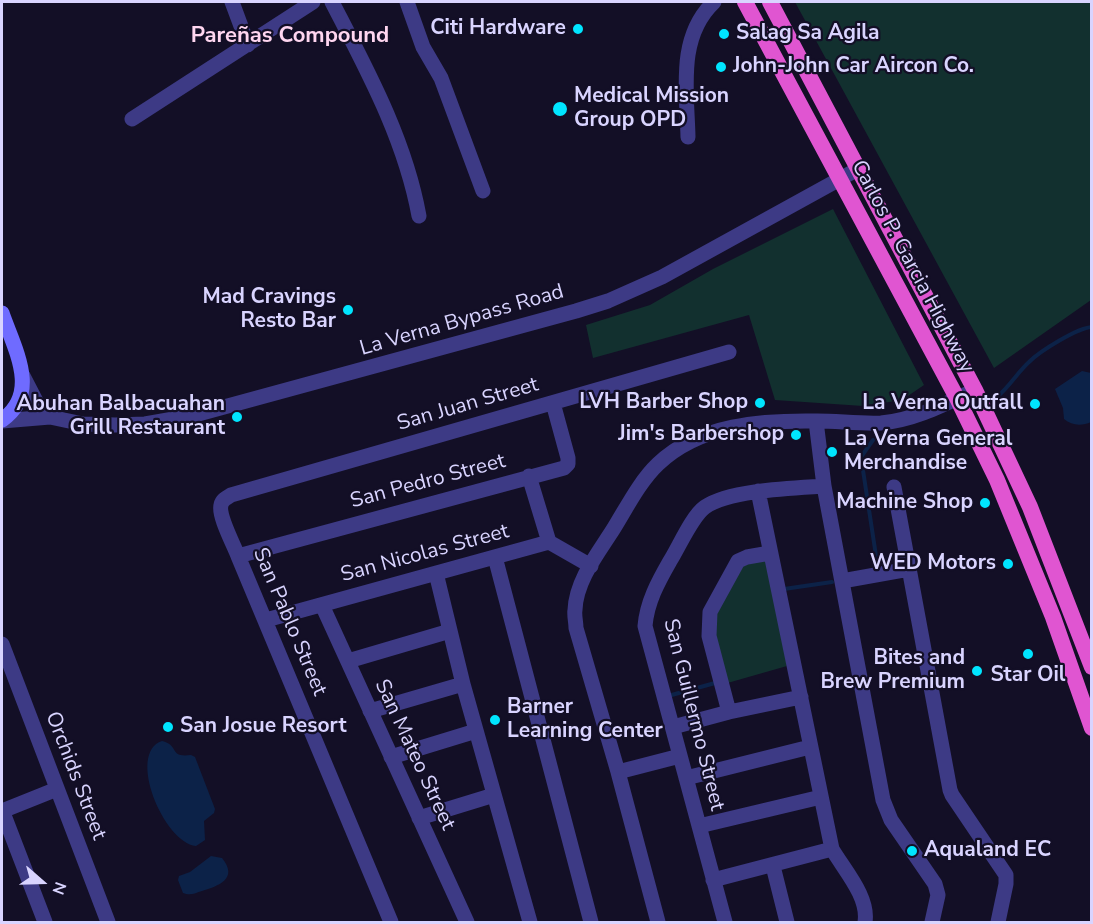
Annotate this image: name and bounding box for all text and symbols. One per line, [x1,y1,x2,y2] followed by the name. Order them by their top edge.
[430,16,566,42] place label: Citi Hardware
[736,21,879,47] place label: Salag Sa Agila
[571,22,585,36] marker: Citi Hardware
[191,24,389,50] district label: Pareñas Compound
[717,27,731,41] marker: Salag Sa Agila
[733,54,974,80] place label: John-John Car Aircon Co.
[714,60,728,74] marker: John-John Car Aircon Co.
[574,84,729,134] place label: Medical Mission Group OPD
[551,100,569,118] marker: Medical Mission Group OPD
[845,156,979,378] street label: Carlos P. Garcia Highway
[357,280,567,362] street label: La Verna Bypass Road
[203,285,336,335] place label: Mad Cravings Resto Bar
[341,303,355,317] marker: Mad Cravings Resto Bar
[394,373,542,437] street label: San Juan Street
[579,390,748,416] place label: LVH Barber Shop
[862,391,1023,417] place label: La Verna Outfall
[17,392,225,442] place label: Abuhan Balbacuahan Grill Restaurant
[753,396,767,410] marker: LVH Barber Shop
[1028,397,1042,411] marker: La Verna Outfall
[230,410,244,424] marker: Abuhan Balbacuahan Grill Restaurant
[618,422,784,448] place label: Jim's Barbershop
[844,427,1012,477] place label: La Verna General Merchandise
[789,428,803,442] marker: Jim's Barbershop
[825,445,839,459] marker: La Verna General Merchandise
[348,449,508,515] street label: San Pedro Street
[836,490,973,516] place label: Machine Shop
[978,496,992,510] marker: Machine Shop
[338,519,512,589] street label: San Nicolas Street
[247,544,331,700] street label: San Pablo Street
[870,551,996,577] place label: WED Motors
[1001,557,1015,571] marker: WED Motors
[657,617,729,813] street label: San Guillermo Street
[820,646,965,696] place label: Bites and Brew Premium
[1021,647,1035,661] marker: Star Oil
[990,663,1066,689] place label: Star Oil
[970,664,984,678] marker: Bites and Brew Premium
[368,676,460,834] street label: San Mateo Street
[507,695,663,745] place label: Barner Learning Center
[39,708,111,844] street label: Orchids Street
[488,713,502,727] marker: Barner Learning Center
[180,714,346,740] place label: San Josue Resort
[161,720,175,734] marker: San Josue Resort
[924,838,1051,864] place label: Aqualand EC
[905,844,919,858] marker: Aqualand EC
[12,852,72,912] north arrow
[47,879,71,898] text: N

